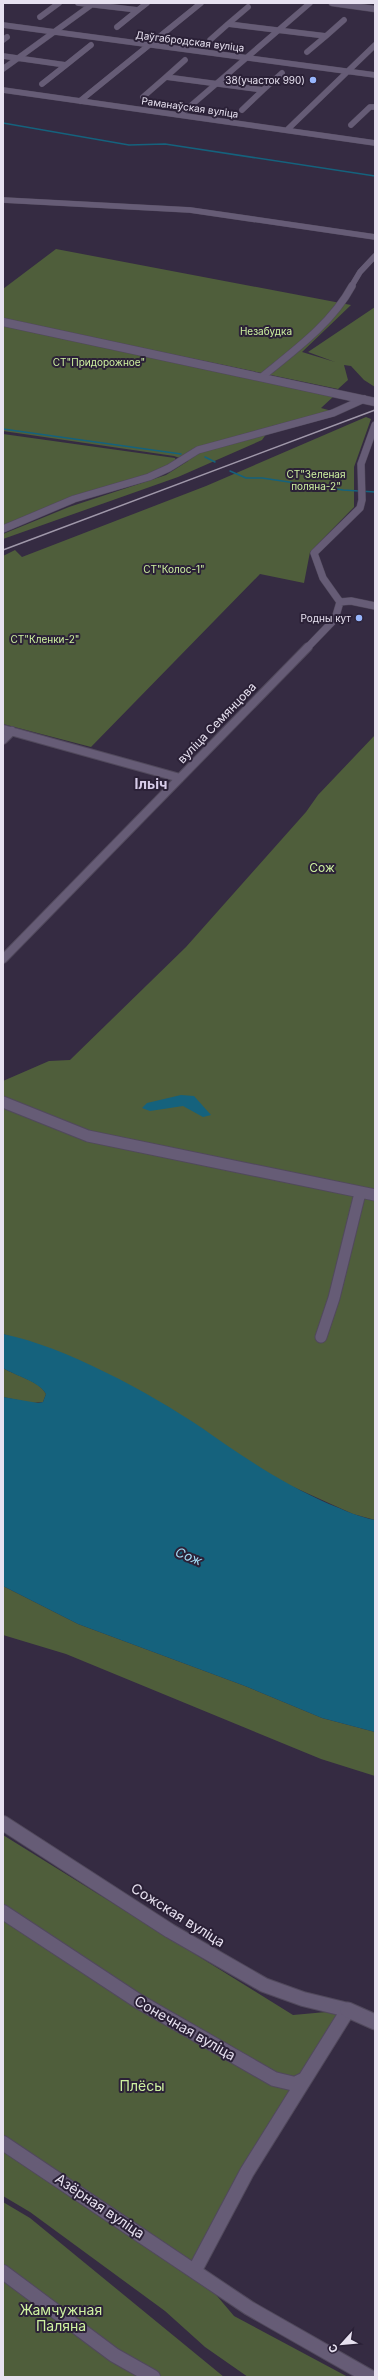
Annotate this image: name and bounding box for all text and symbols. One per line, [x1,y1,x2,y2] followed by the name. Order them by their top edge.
[135,28,245,54] street label: Даўгабродская вуліца
[225,74,305,86] place label: 38(участок 990)
[308,75,318,85] marker: 38(участок 990)
[141,94,239,120] street label: Раманаўская вуліца
[240,325,292,337] park label: Незабудка
[53,356,145,368] park label: СТ"Придорожное"
[286,468,346,492] park label: СТ"Зеленая поляна-2"
[143,563,205,575] park label: СТ"Колос-1"
[300,612,351,624] place label: Родны кут
[354,613,364,623] marker: Родны кут
[11,633,79,645] park label: СТ"Кленки-2"
[174,679,259,766] street label: вуліца Семянцова
[135,775,167,792] district label: Ільіч
[309,860,335,875] park label: Сож
[173,1543,205,1569] water label: Сож
[128,1879,228,1950] street label: Сожская вуліца
[132,1992,239,2063] street label: Сонечная вуліца
[120,2077,164,2094] park label: Плёсы
[52,2169,148,2242] street label: Азёрная вуліца
[20,2301,102,2334] park label: Жамчужная Паляна
[322,2324,362,2364] north arrow
[325,2342,341,2355] text: С

